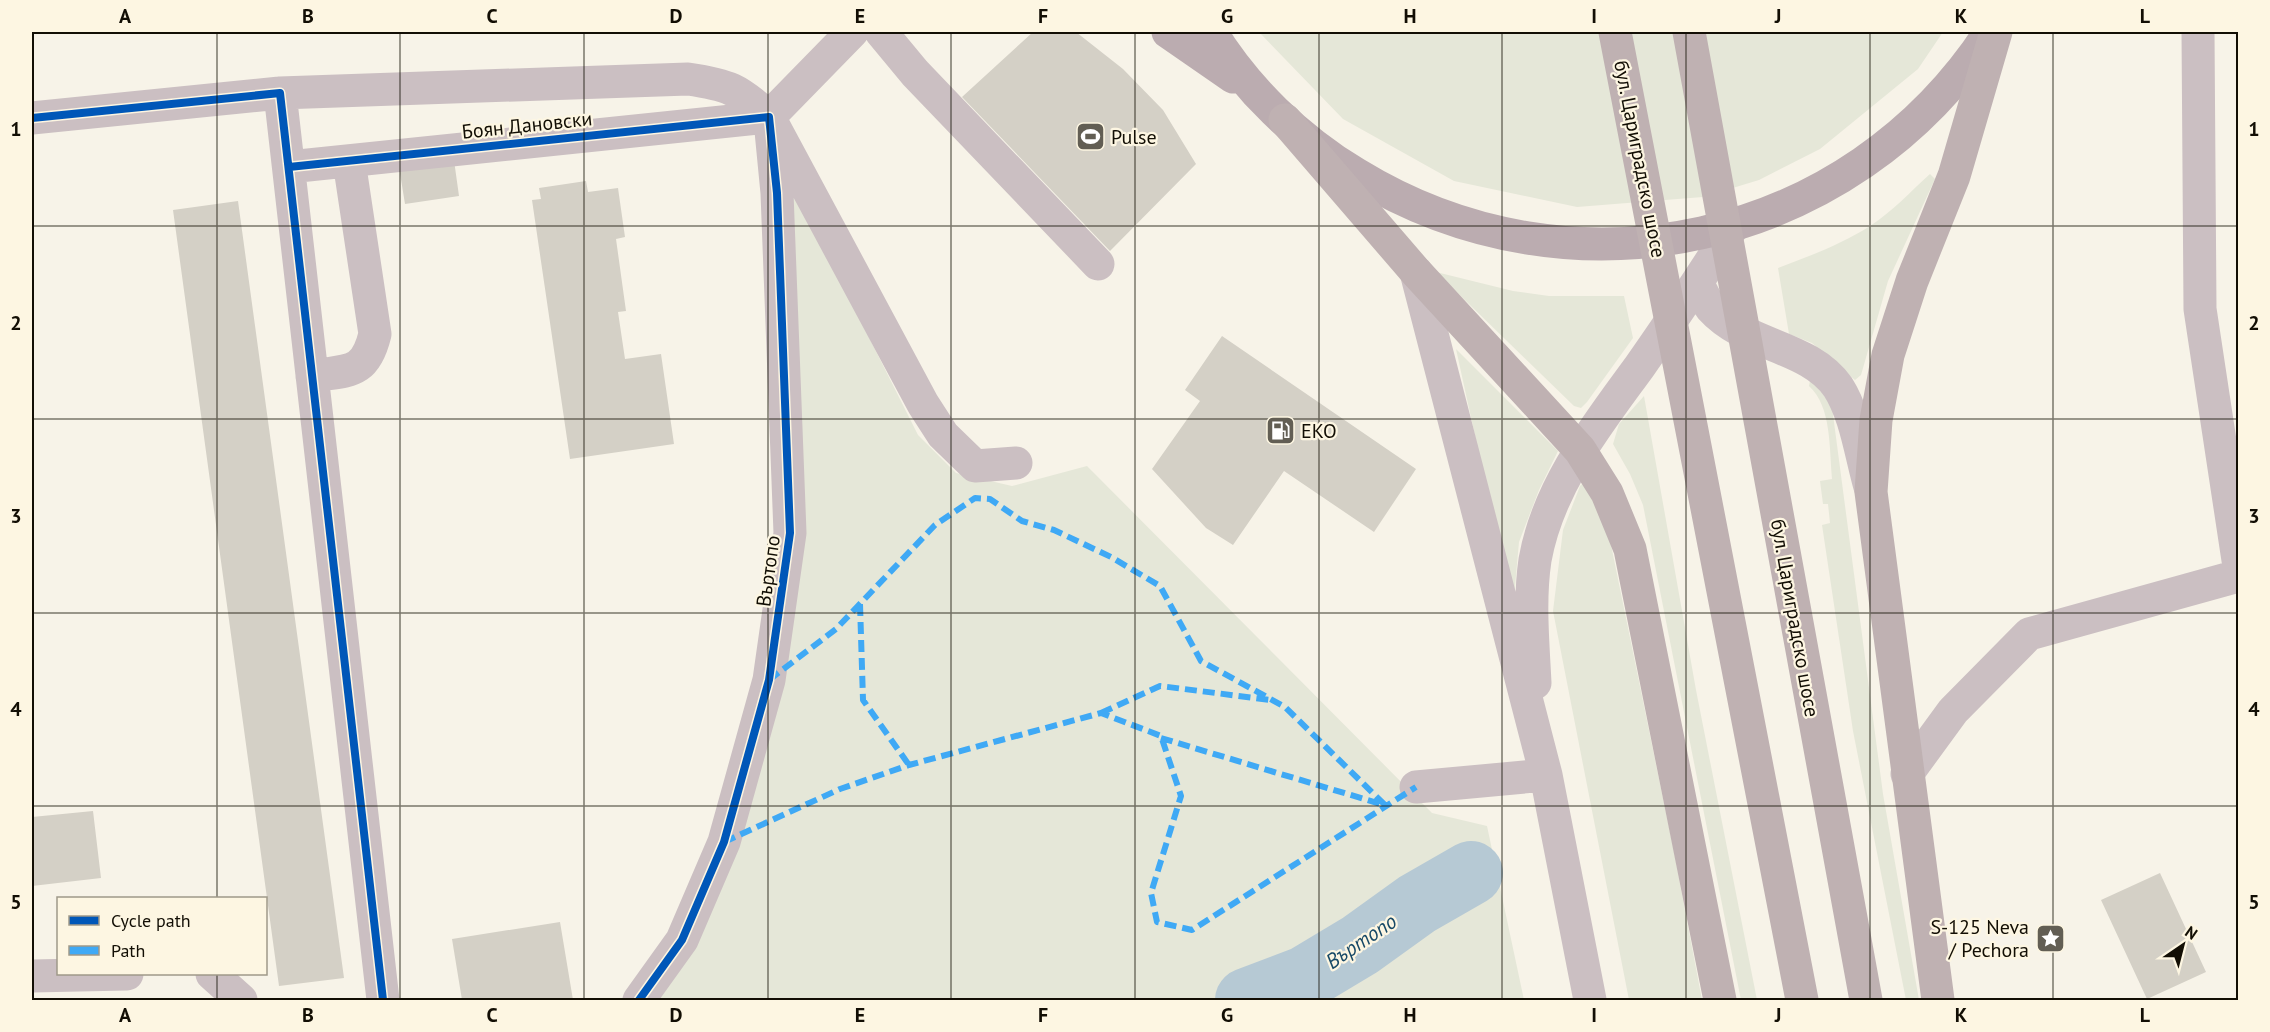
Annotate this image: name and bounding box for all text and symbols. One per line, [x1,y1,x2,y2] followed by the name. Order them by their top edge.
[119,3,132,29] text: A
[302,3,314,29] text: B
[486,3,498,29] text: C
[670,3,683,29] text: D
[855,3,865,29] text: E
[1038,3,1048,29] text: F
[1221,3,1233,29] text: G
[1403,3,1417,29] text: H
[1591,3,1597,29] text: I
[1774,3,1781,29] text: J
[1955,3,1968,29] text: K
[2140,3,2151,29] text: L
[1608,58,1672,260] street label: бул. Цариградско шосе
[460,105,594,145] street label: Боян Дановски
[10,116,22,142] text: 1
[2248,116,2260,142] text: 1
[1074,121,1106,153] sports icon: Pulse
[1111,124,1157,150] place label: Pulse
[10,310,22,336] text: 2
[2248,310,2260,336] text: 2
[1264,415,1296,447] fuel station icon: EKO
[1301,418,1337,444] place label: EKO
[10,503,22,529] text: 3
[2248,503,2260,529] text: 3
[1765,517,1825,719] street label: бул. Цариградско шосе
[750,534,786,608] street label: Въртопо
[10,696,22,722] text: 4
[2248,696,2260,722] text: 4
[10,889,22,915] text: 5
[2248,889,2260,915] text: 5
[57,897,267,975] legend
[1320,907,1402,975] water label: Въртопо
[111,909,191,932] text: Cycle path
[1930,914,2029,963] place label: S-125 Neva / Pechora
[2153,915,2213,975] north arrow
[2034,922,2066,954] place icon: S-125 Neva / Pechora
[2182,922,2202,944] text: N
[111,939,145,962] text: Path
[119,1002,132,1028] text: A
[302,1002,314,1028] text: B
[486,1002,498,1028] text: C
[670,1002,683,1028] text: D
[855,1002,865,1028] text: E
[1038,1002,1048,1028] text: F
[1221,1002,1233,1028] text: G
[1403,1002,1417,1028] text: H
[1591,1002,1597,1028] text: I
[1774,1002,1781,1028] text: J
[1955,1002,1968,1028] text: K
[2140,1002,2151,1028] text: L

